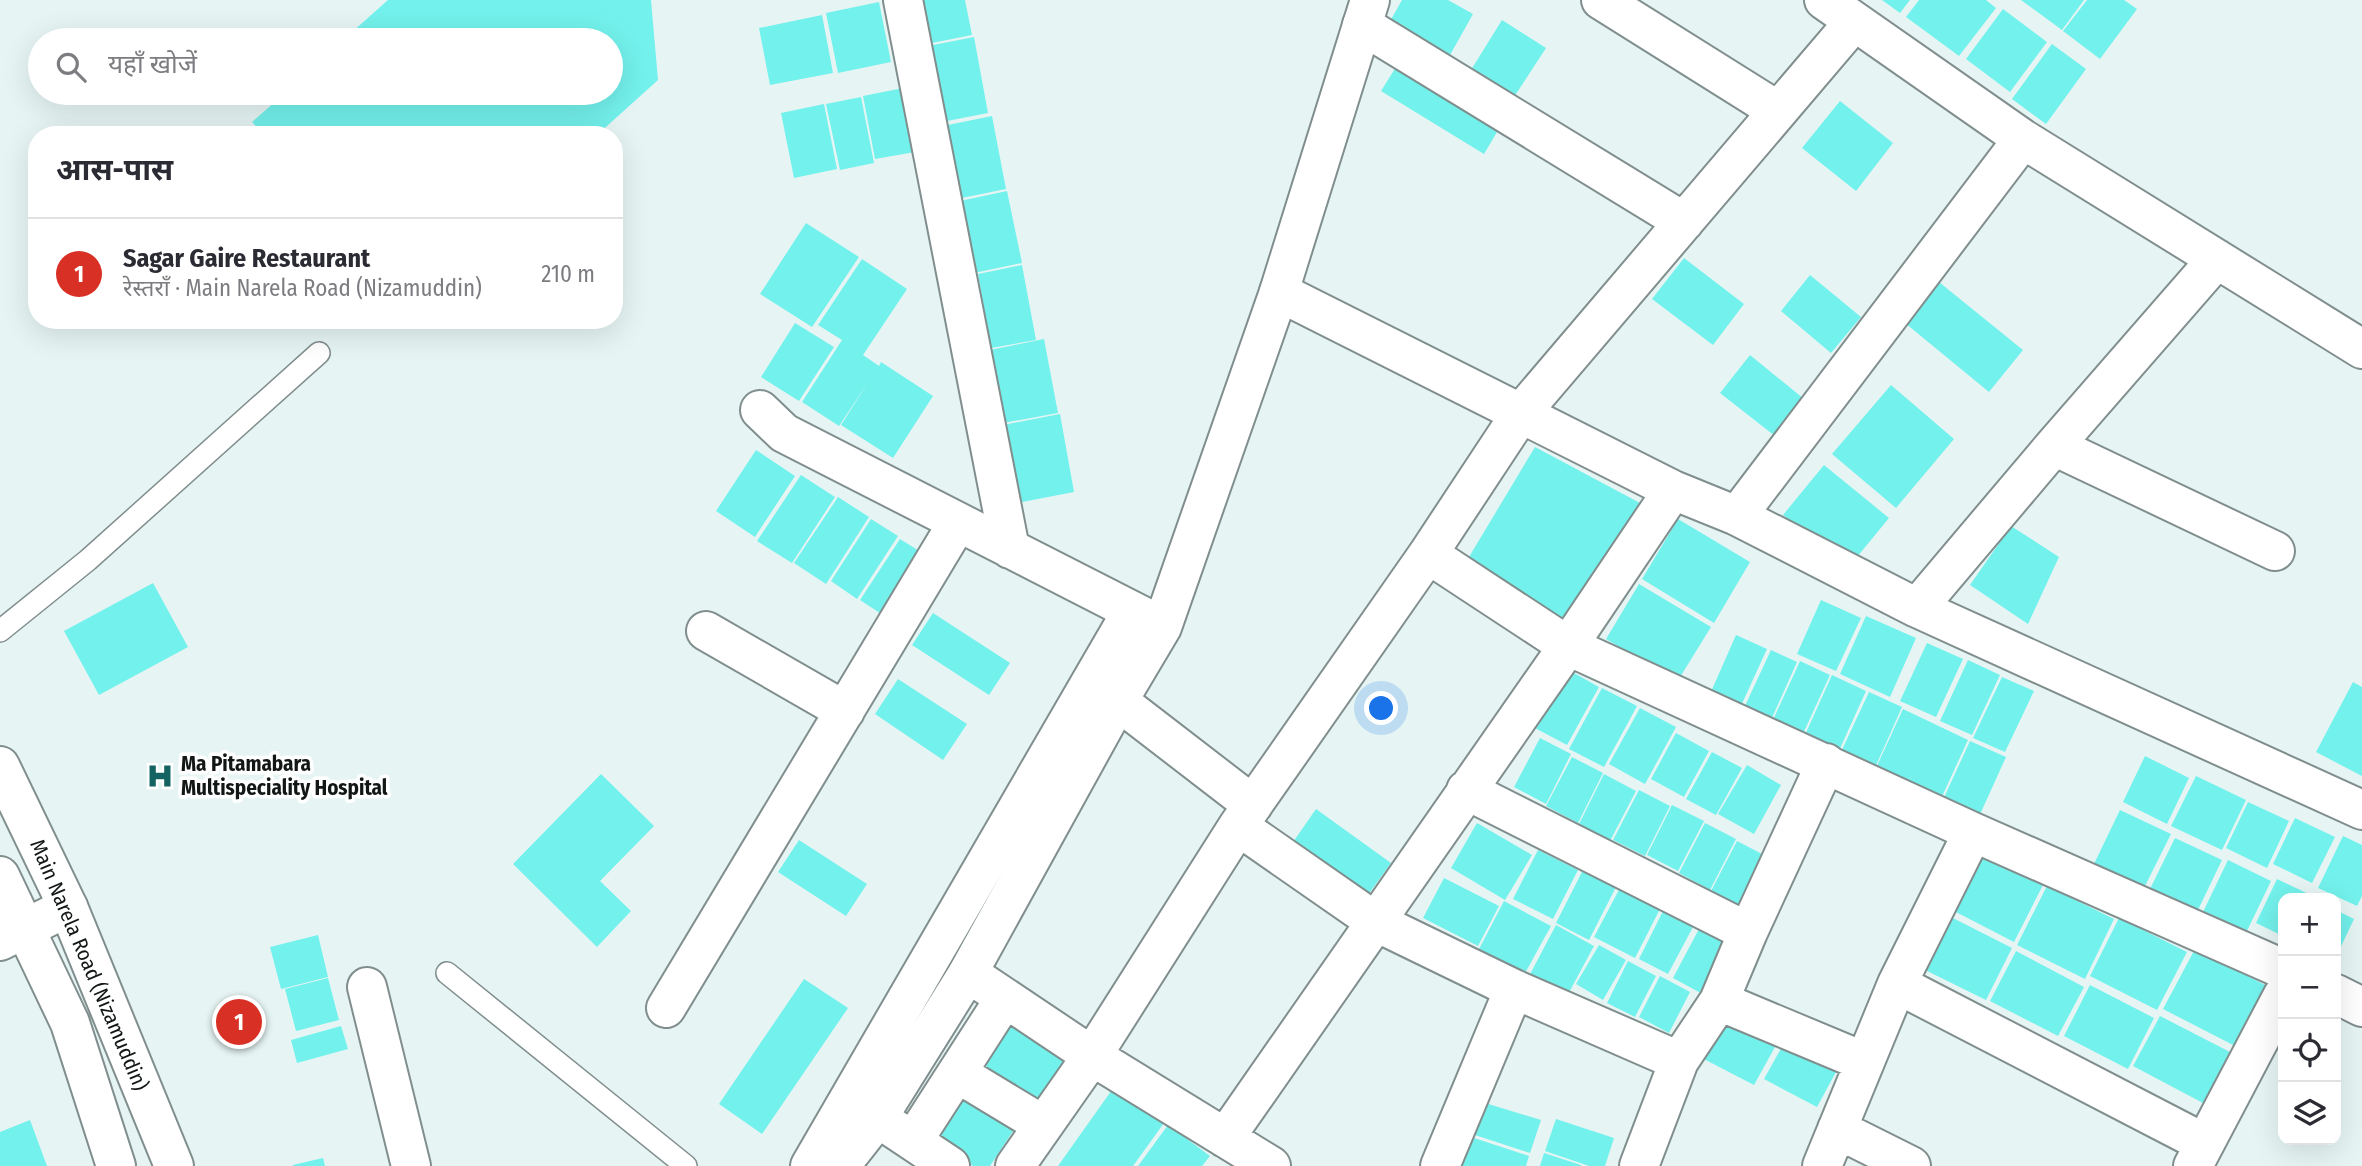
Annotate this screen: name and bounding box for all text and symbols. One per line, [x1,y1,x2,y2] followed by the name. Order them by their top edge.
[28,28,623,105] search box
[52,48,90,86] icon: search
[108,49,197,80] text: यहाँ खोजें
[56,152,173,188] text: आस-पास
[123,243,370,274] text: Sagar Gaire Restaurant
[74,260,84,288] text: 1
[541,260,595,288] text: 210 m
[123,274,482,302] text: रेस्तराँ · Main Narela Road (Nizamuddin)
[1364,691,1398,725] your location
[181,751,388,801] place label: Ma Pitamabara Multispeciality Hospital
[145,761,175,791] hospital icon: Ma Pitamabara Multispeciality Hospital
[24,835,154,1095] street label: Main Narela Road (Nizamuddin)
[2278,893,2341,1145] map controls
[2278,893,2341,956] button: +
[2278,956,2341,1019] button: −
[216,996,262,1048] pin: 1
[2278,1019,2341,1082] button: locate
[2278,1082,2341,1145] button: layers

